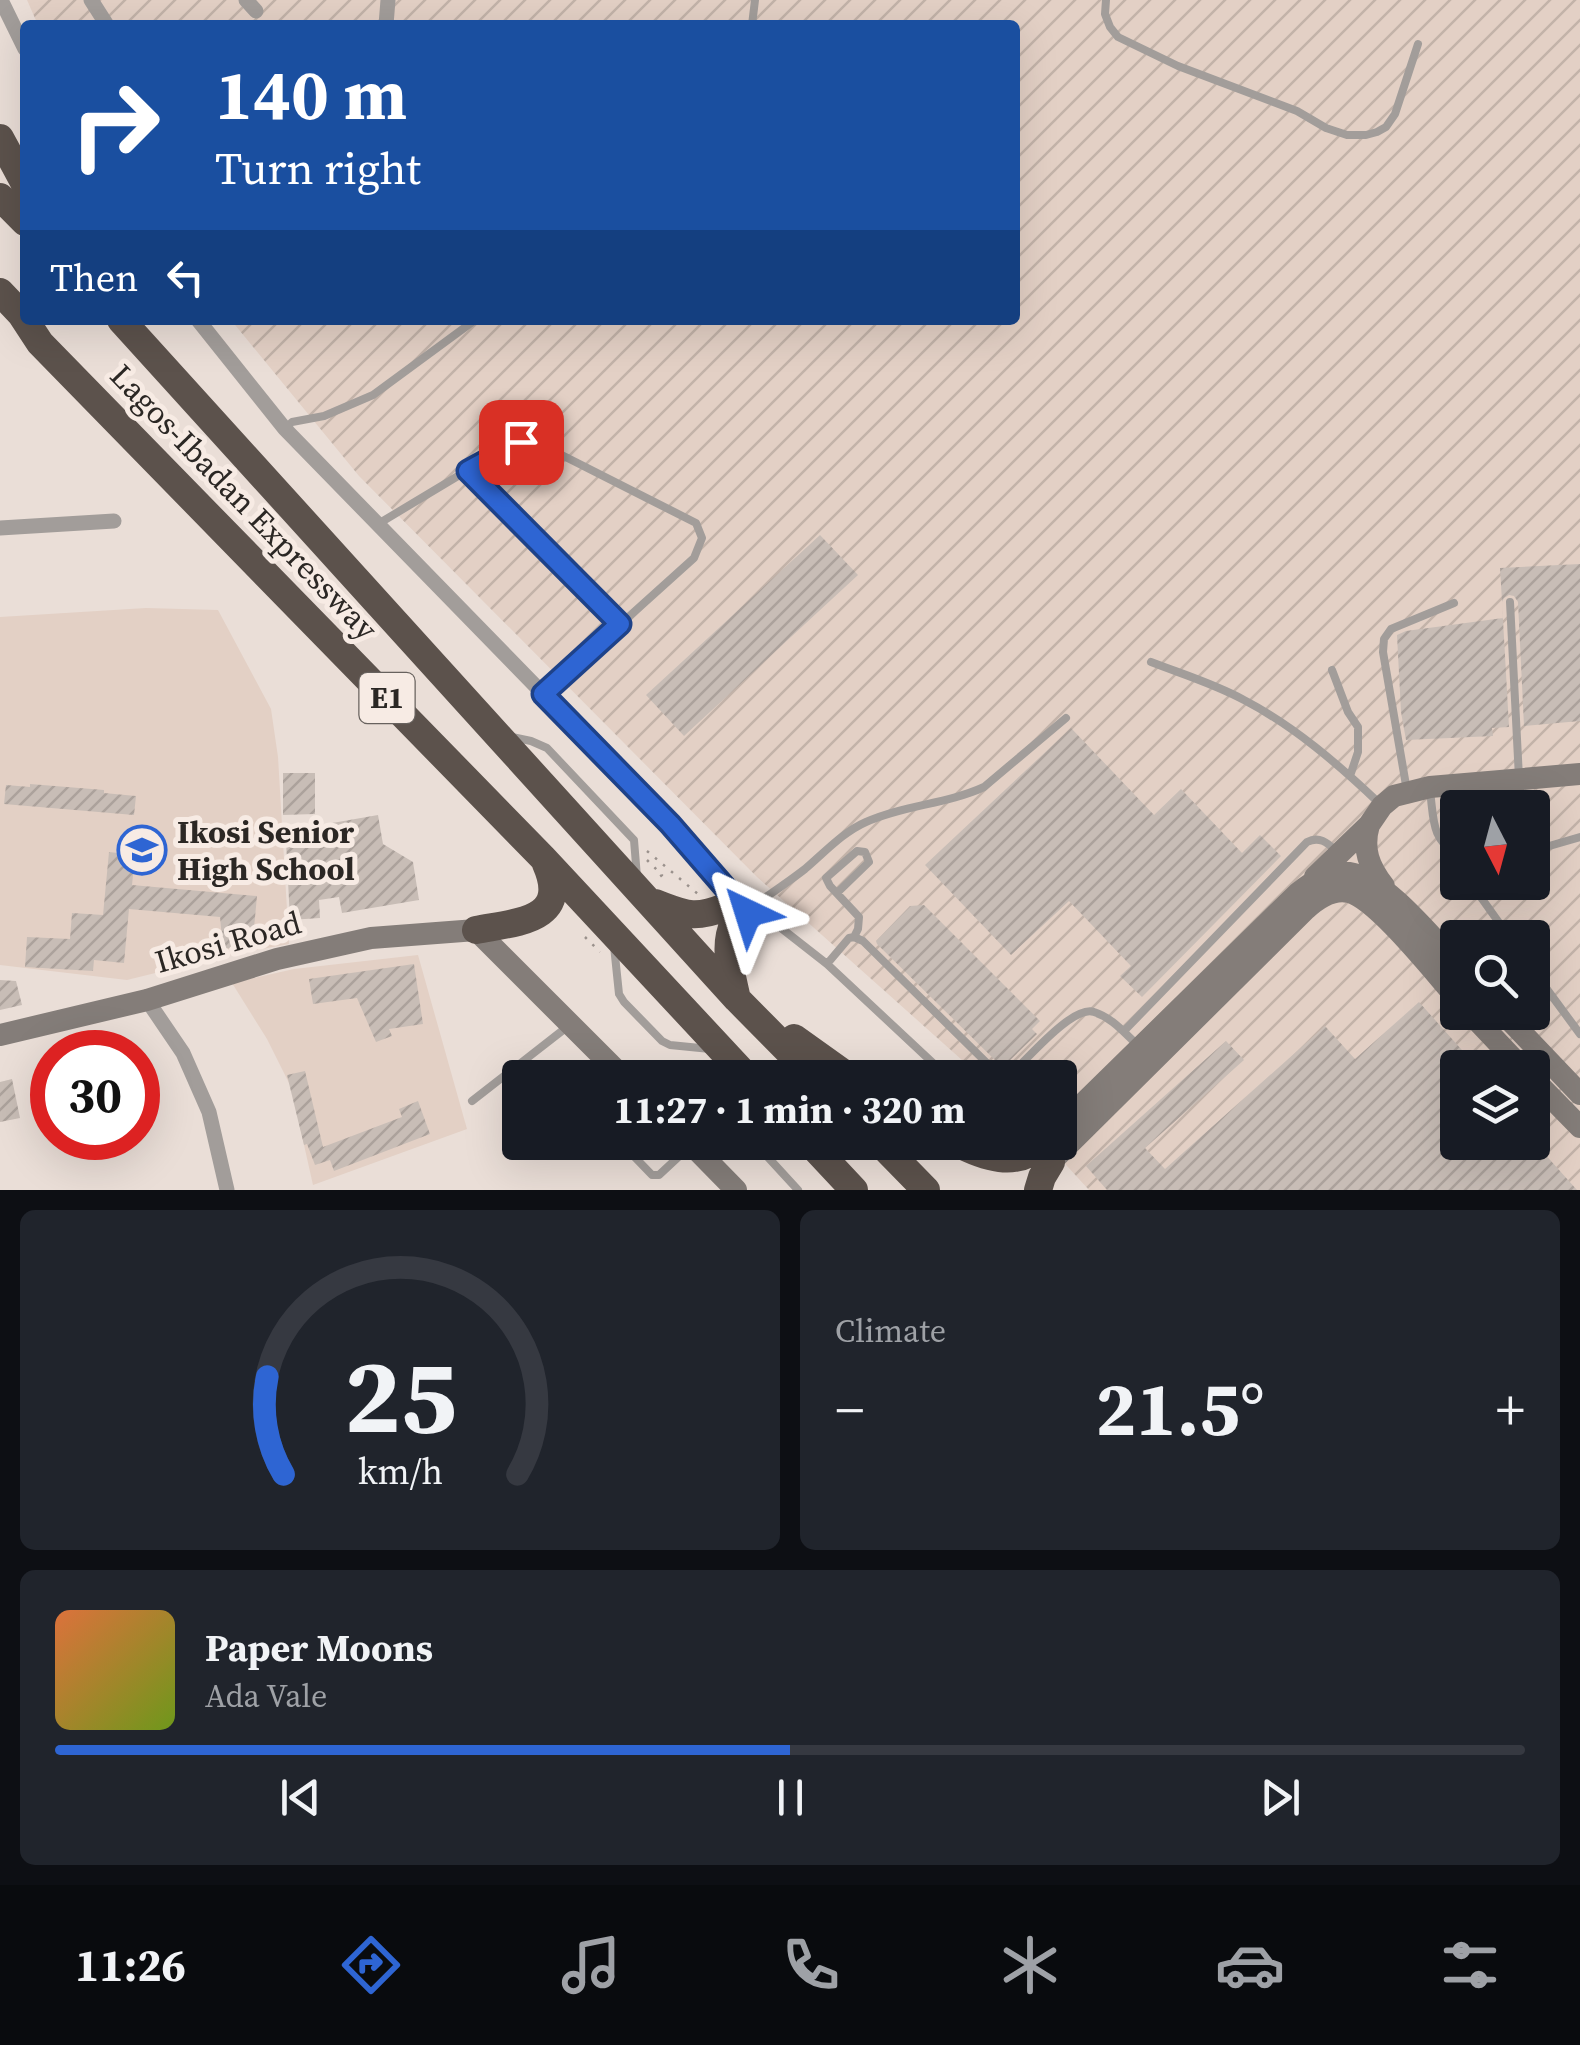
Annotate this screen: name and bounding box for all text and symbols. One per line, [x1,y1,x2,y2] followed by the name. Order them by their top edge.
[215,46,407,142] text: 140 m
[50,60,180,190] icon: right
[215,137,421,199] text: Turn right
[158,250,213,305] icon: left
[50,252,138,304] text: Then
[100,354,388,650] street label: Lagos-Ibadan Expressway
[479,400,564,485] pin
[494,415,549,470] icon: arrive
[360,673,414,723] road number: E1
[1440,790,1550,900] north arrow
[1440,790,1550,1160] map controls
[177,810,355,891] place label: Ikosi Senior High School
[116,824,168,876] school or university icon: Ikosi Senior High School
[696,861,800,965] position arrow
[150,900,306,984] street label: Ikosi Road
[1440,920,1550,1030] button: search
[30,1030,160,1160] speed limit sign: 30
[1440,1050,1550,1160] button: layers
[613,1084,966,1136] text: 11:27 · 1 min · 320 m
[835,1309,946,1353] text: Climate
[344,1324,456,1467] text: 25
[1095,1357,1265,1460] text: 21.5°
[835,1372,864,1447] text: −
[1496,1372,1525,1447] text: +
[357,1447,443,1496] text: km/h
[205,1622,433,1674] text: Paper Moons
[205,1674,327,1718] text: Ada Vale
[273,1770,328,1825] icon: previous
[763,1770,818,1825] icon: pause
[1253,1770,1308,1825] icon: next
[336,1930,406,2000] icon: directions
[556,1930,626,2000] icon: music
[776,1930,846,2000] icon: phone
[995,1930,1065,2000] icon: climate
[1215,1930,1285,2000] icon: car
[1435,1930,1505,2000] icon: filters
[75,1934,186,1996] text: 11:26

